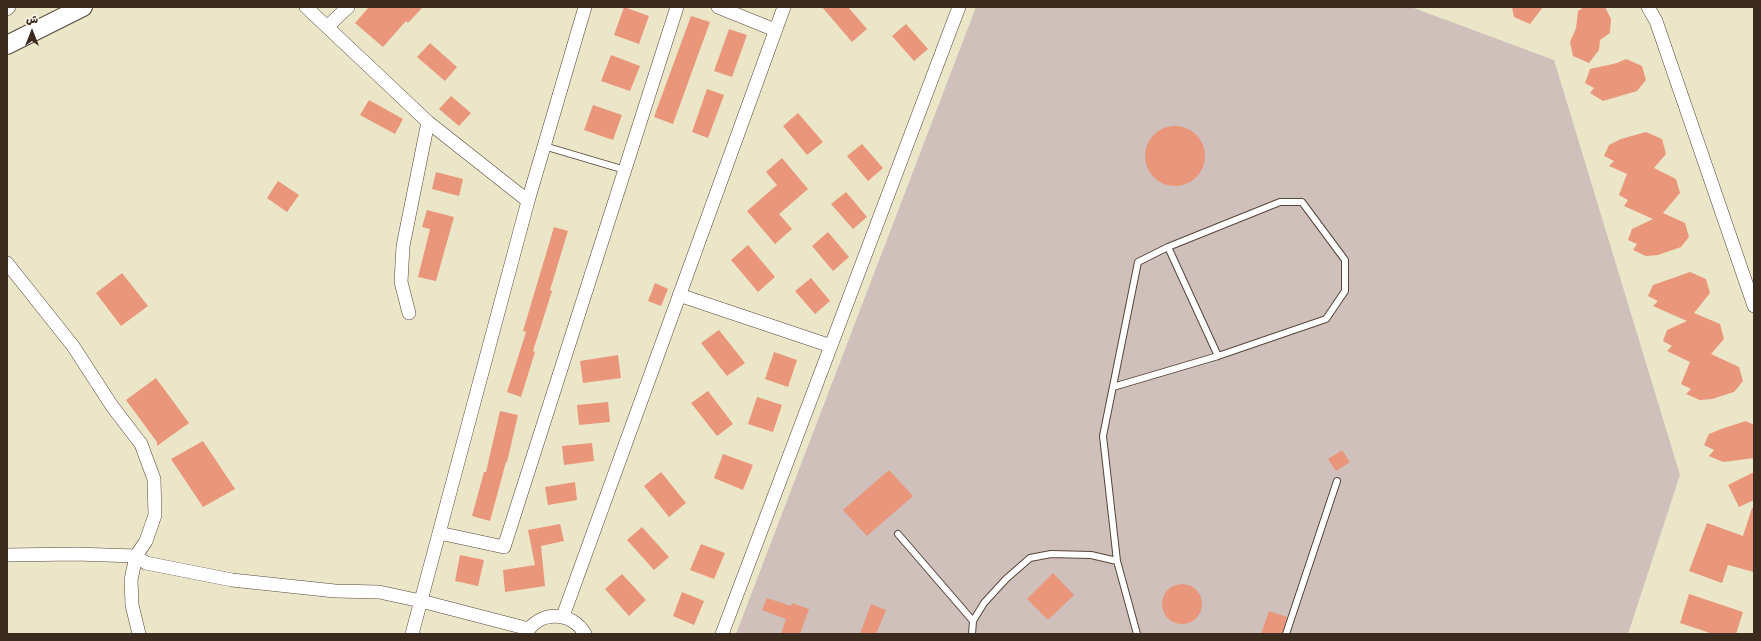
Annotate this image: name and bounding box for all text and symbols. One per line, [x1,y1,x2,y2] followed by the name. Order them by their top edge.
[12,12,52,52] north arrow
[26,13,38,26] text: ش

